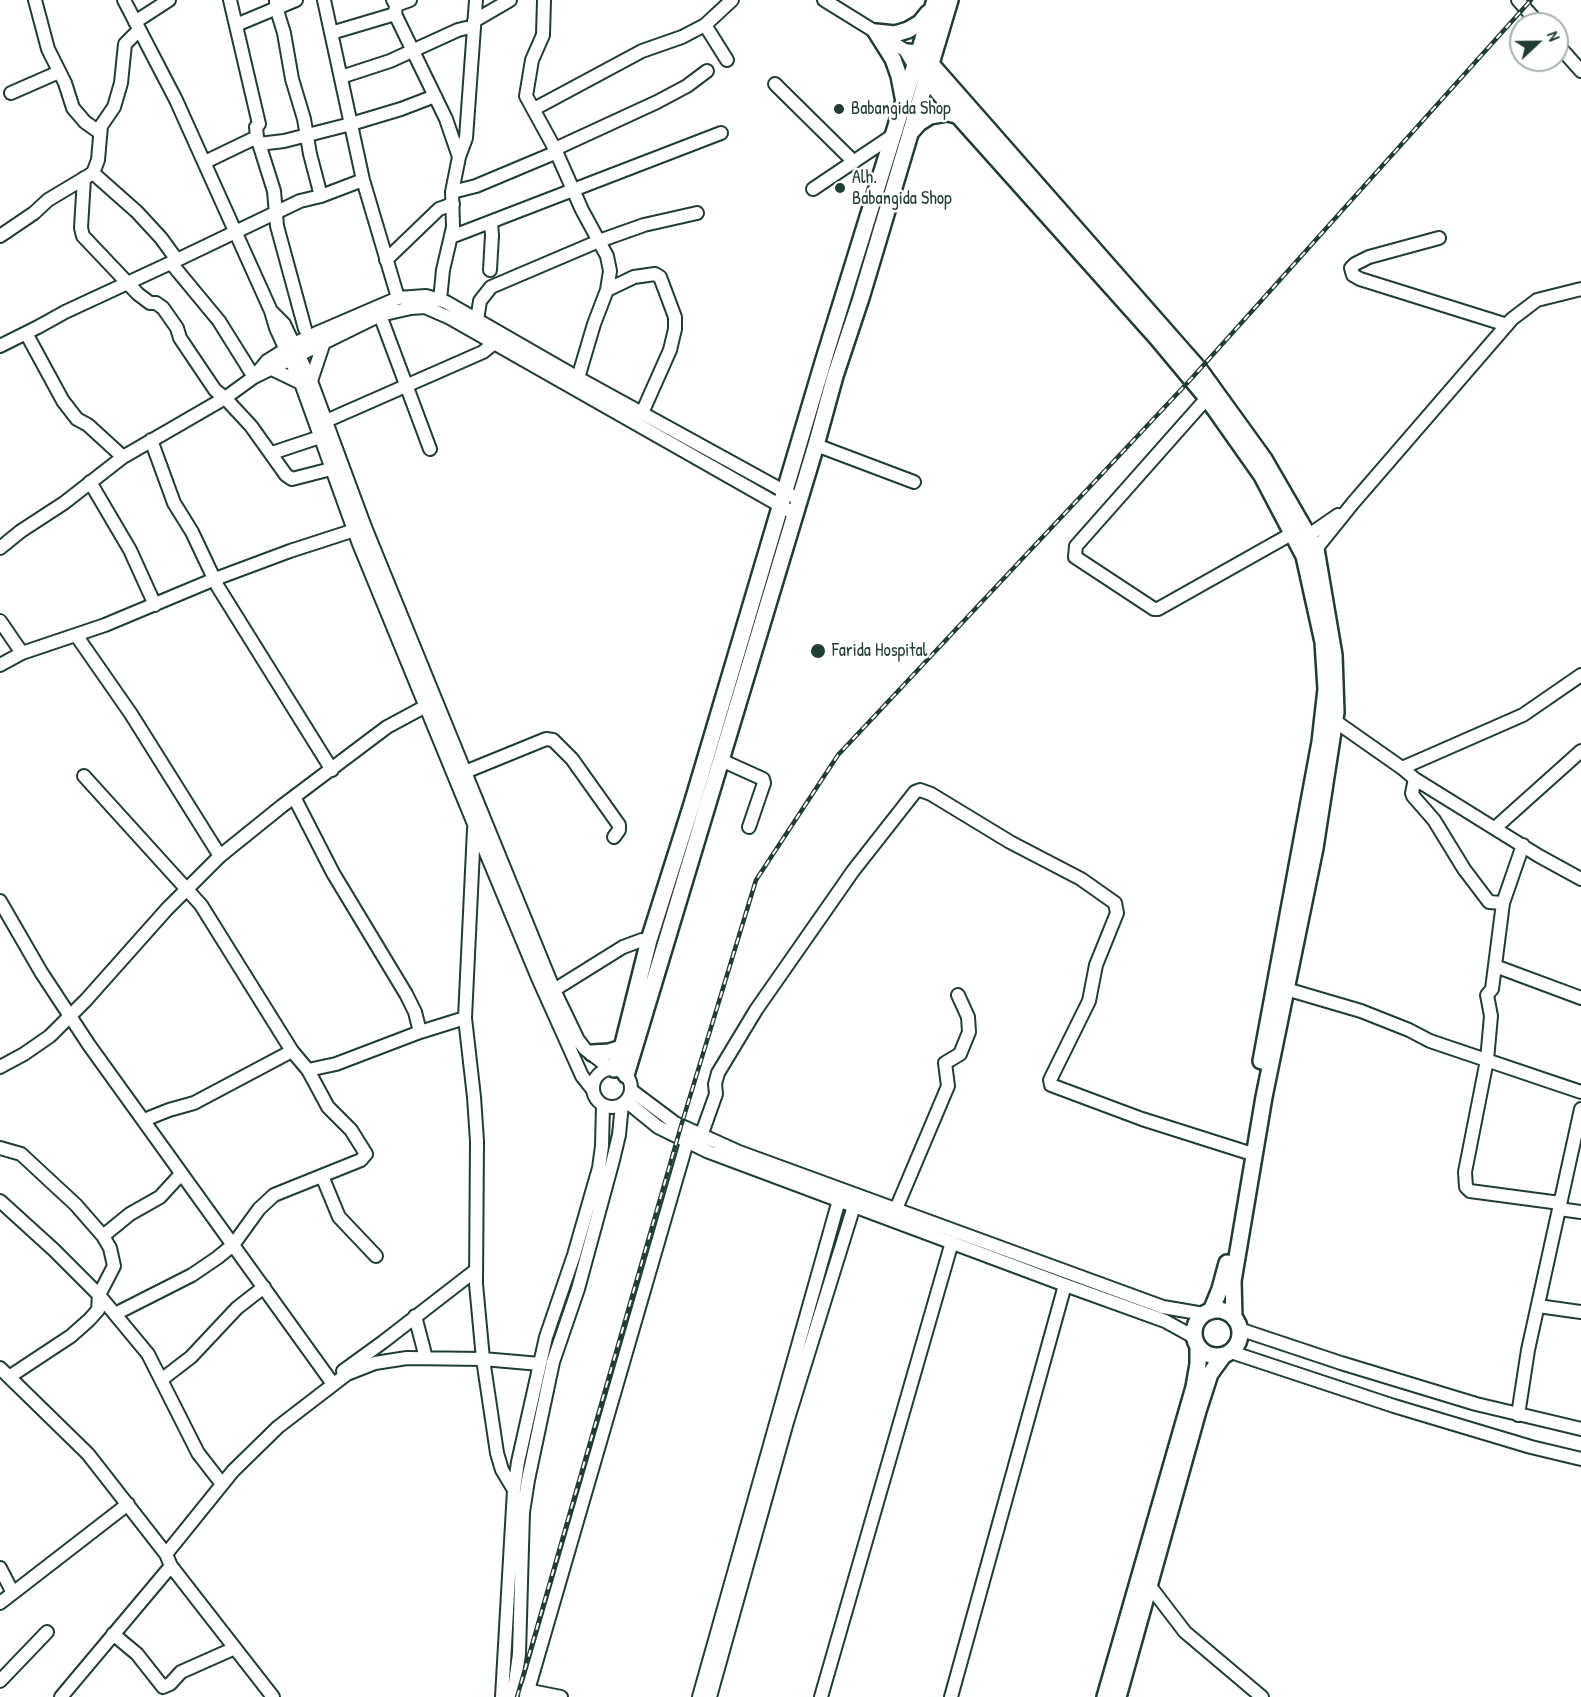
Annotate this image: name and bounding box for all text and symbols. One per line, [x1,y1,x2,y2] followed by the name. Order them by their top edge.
[1509,12,1569,72] north arrow
[1542,28,1566,44] text: N
[851,98,951,120] place label: Babangida Shop
[832,102,846,116] marker: Babangida Shop
[852,167,952,210] place label: Alh. Babangida Shop
[833,181,847,195] marker: Alh. Babangida Shop
[832,640,927,662] place label: Farida Hospital
[809,642,827,660] marker: Farida Hospital

